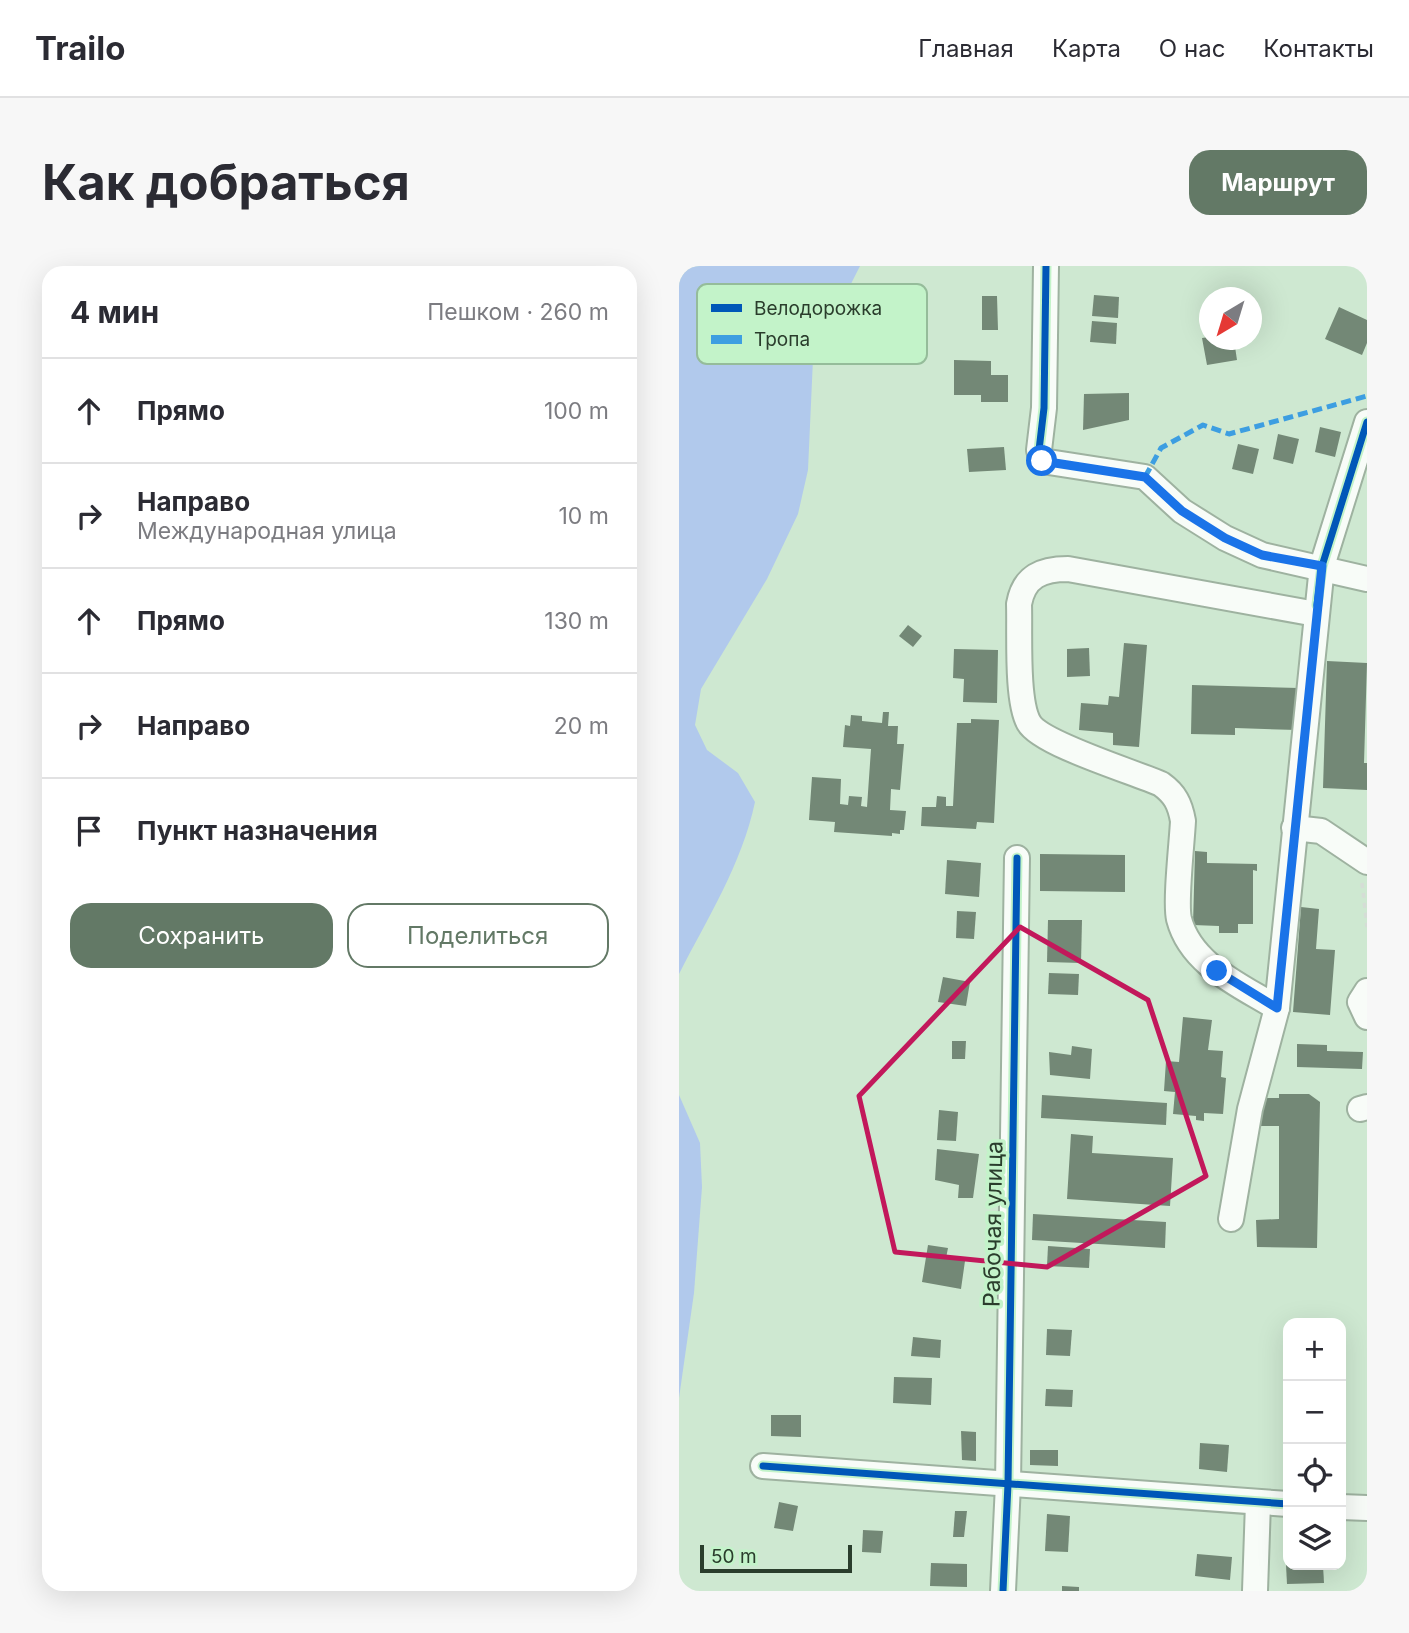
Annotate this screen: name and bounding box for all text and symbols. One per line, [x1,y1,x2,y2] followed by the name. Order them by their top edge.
[35,28,125,68] text: Trailo
[918,34,1014,63] text: Главная
[1052,34,1121,63] text: Карта
[1159,34,1225,63] text: О нас
[1263,34,1374,63] text: Контакты
[1189,150,1367,215] button: Маршрут
[42,153,410,212] text: Как добраться
[697,284,927,364] legend
[1199,287,1262,350] north arrow
[70,294,159,330] text: 4 мин
[754,297,882,320] text: Велодорожка
[427,298,609,326] text: Пешком · 260 m
[754,328,810,351] text: Тропа
[70,392,108,430] icon: ahead
[137,395,225,426] text: Прямо
[544,397,609,425] text: 100 m
[1026,445,1057,476] route start
[137,486,250,517] text: Направо
[70,497,108,535] icon: right
[559,502,609,530] text: 10 m
[137,517,397,545] text: Международная улица
[70,602,108,640] icon: ahead
[137,605,225,636] text: Прямо
[544,607,609,635] text: 130 m
[70,707,108,745] icon: right
[137,710,250,741] text: Направо
[554,712,609,740] text: 20 m
[70,812,108,850] icon: arrive
[137,815,378,846] text: Пункт назначения
[70,903,333,968] button: Сохранить
[347,903,609,968] button: Поделиться
[1201,955,1232,986] route end
[978,1141,1008,1307] street label: Рабочая улица
[1283,1318,1346,1570] map controls
[1283,1318,1346,1381] button: +
[1283,1381,1346,1444] button: −
[1283,1444,1346,1507] button: locate
[1283,1507,1346,1570] button: layers
[700,1542,852,1574] scale bar
[711,1545,757,1568] text: 50 m

